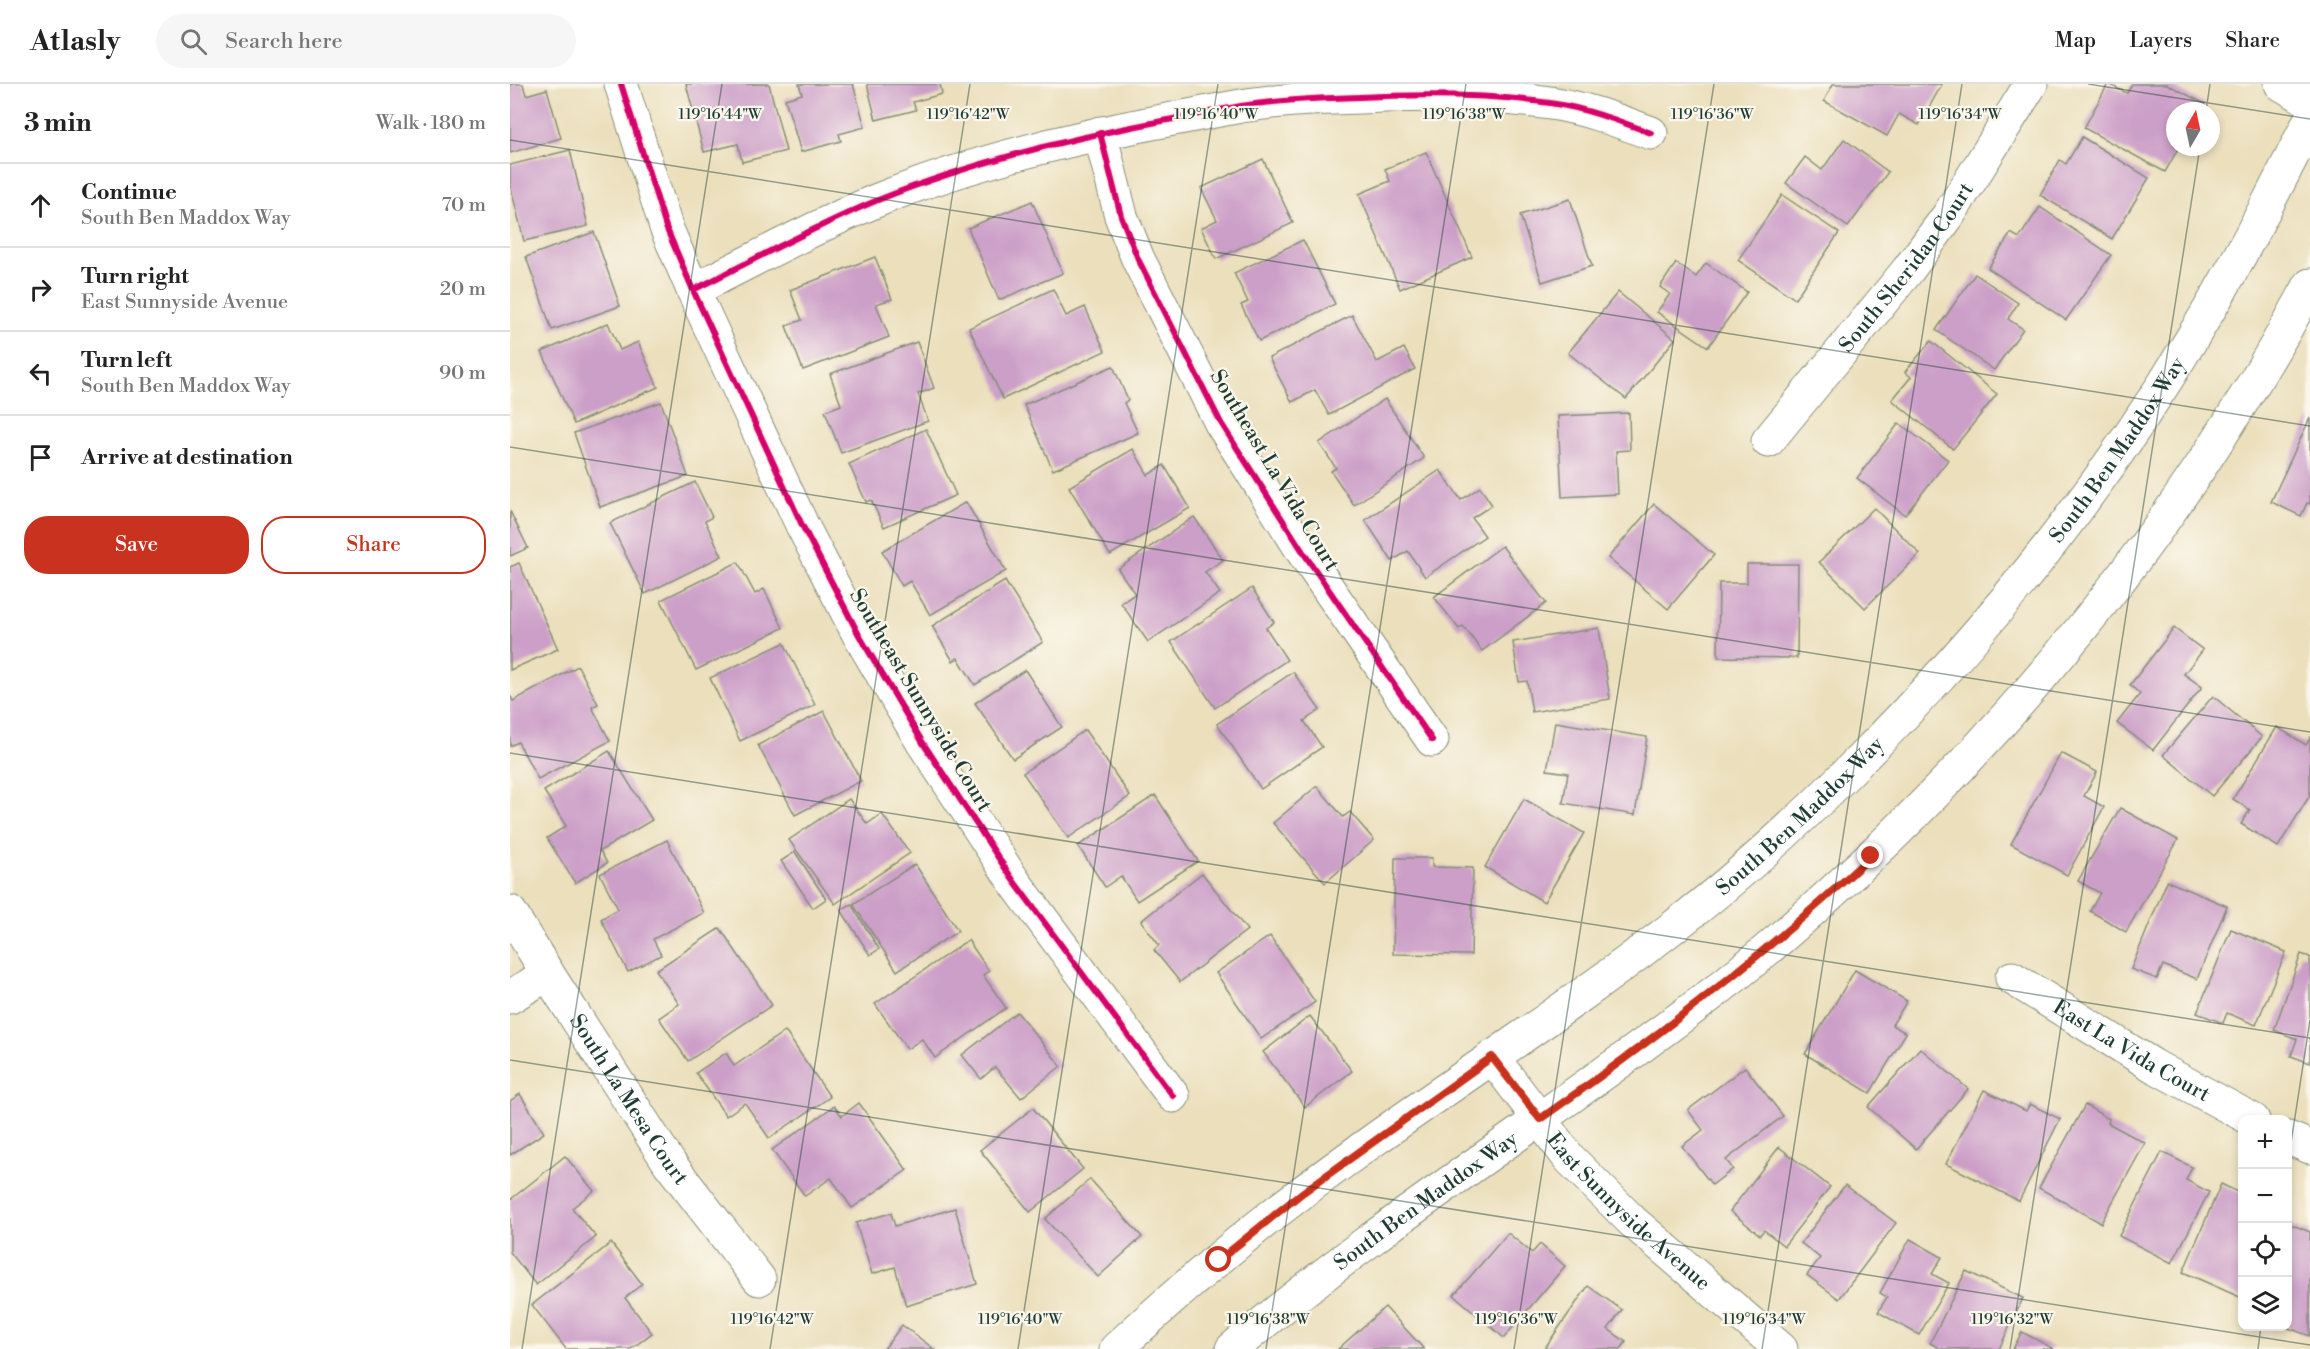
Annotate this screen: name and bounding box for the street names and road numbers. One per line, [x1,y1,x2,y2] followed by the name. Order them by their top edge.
[1834,178,1980,358] street label: South Sheridan Court
[2044,352,2192,548] street label: South Ben Maddox Way
[1204,365,1345,576] street label: Southeast La Vida Court
[843,584,997,817] street label: Southeast Sunnyside Court
[1711,731,1890,902] street label: South Ben Maddox Way
[2048,995,2215,1108] street label: East La Vida Court
[563,1010,694,1191] street label: South La Mesa Court
[1329,1126,1524,1277] street label: South Ben Maddox Way
[1540,1128,1715,1297] street label: East Sunnyside Avenue

